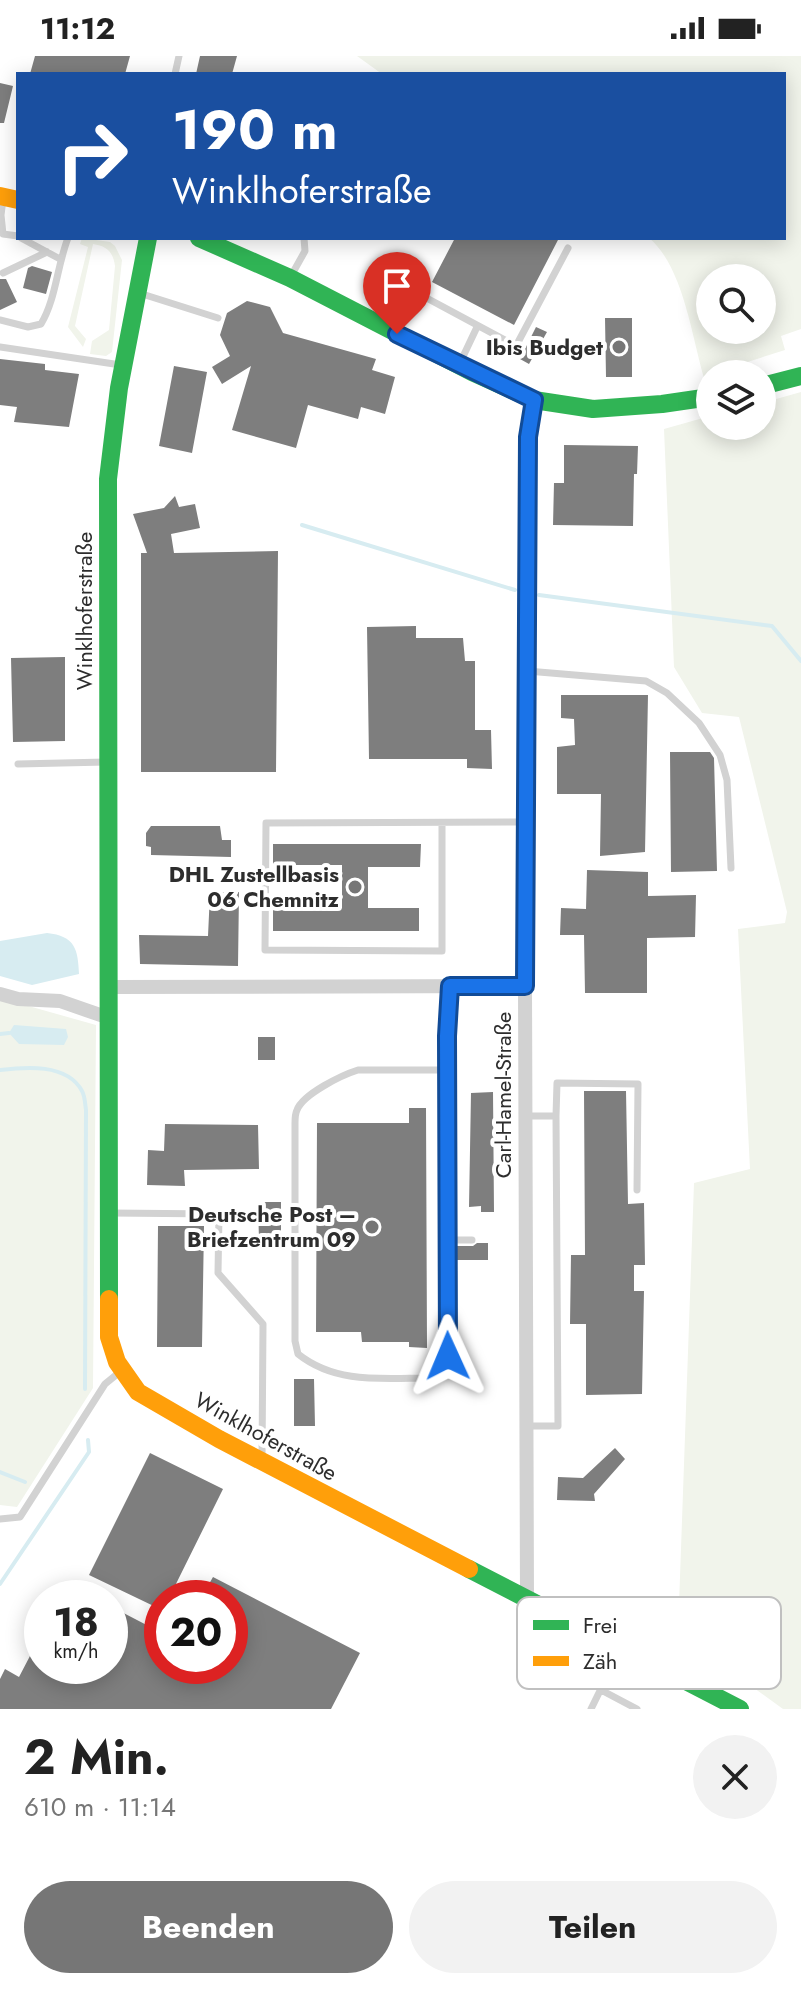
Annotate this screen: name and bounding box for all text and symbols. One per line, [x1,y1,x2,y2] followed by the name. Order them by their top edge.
[40,7,115,50] text: 11:12
[172,89,338,170] text: 190 m
[40,104,144,208] icon: right
[172,164,431,216] text: Winklhoferstraße
[363,252,431,334] pin
[375,264,419,308] icon: arrive
[696,264,776,440] map controls
[696,264,776,344] button: search
[486,331,603,363] place label: Ibis Budget
[610,338,628,356] marker: Ibis Budget
[696,360,776,440] button: layers
[68,532,100,690] street label: Winklhoferstraße
[169,858,340,915] place label: DHL Zustellbasis 06 Chemnitz
[346,878,364,896] marker: DHL Zustellbasis 06 Chemnitz
[487,1012,519,1178] street label: Carl-Hamel-Straße
[187,1198,356,1255] place label: Deutsche Post – Briefzentrum 09
[363,1218,381,1236] marker: Deutsche Post – Briefzentrum 09
[406,1314,490,1398] position arrow
[189,1384,343,1488] street label: Winklhoferstraße
[144,1580,248,1684] speed limit sign: 20
[53,1593,99,1651] text: 18
[517,1597,781,1689] legend
[583,1609,618,1641] text: Frei
[53,1637,99,1666] text: km/h
[583,1645,617,1677] text: Zäh
[24,1723,169,1792] text: 2 Min.
[693,1735,777,1819] button: close
[24,1788,176,1826] text: 610 m · 11:14
[24,1881,393,1973] button: Beenden
[409,1881,777,1973] button: Teilen

